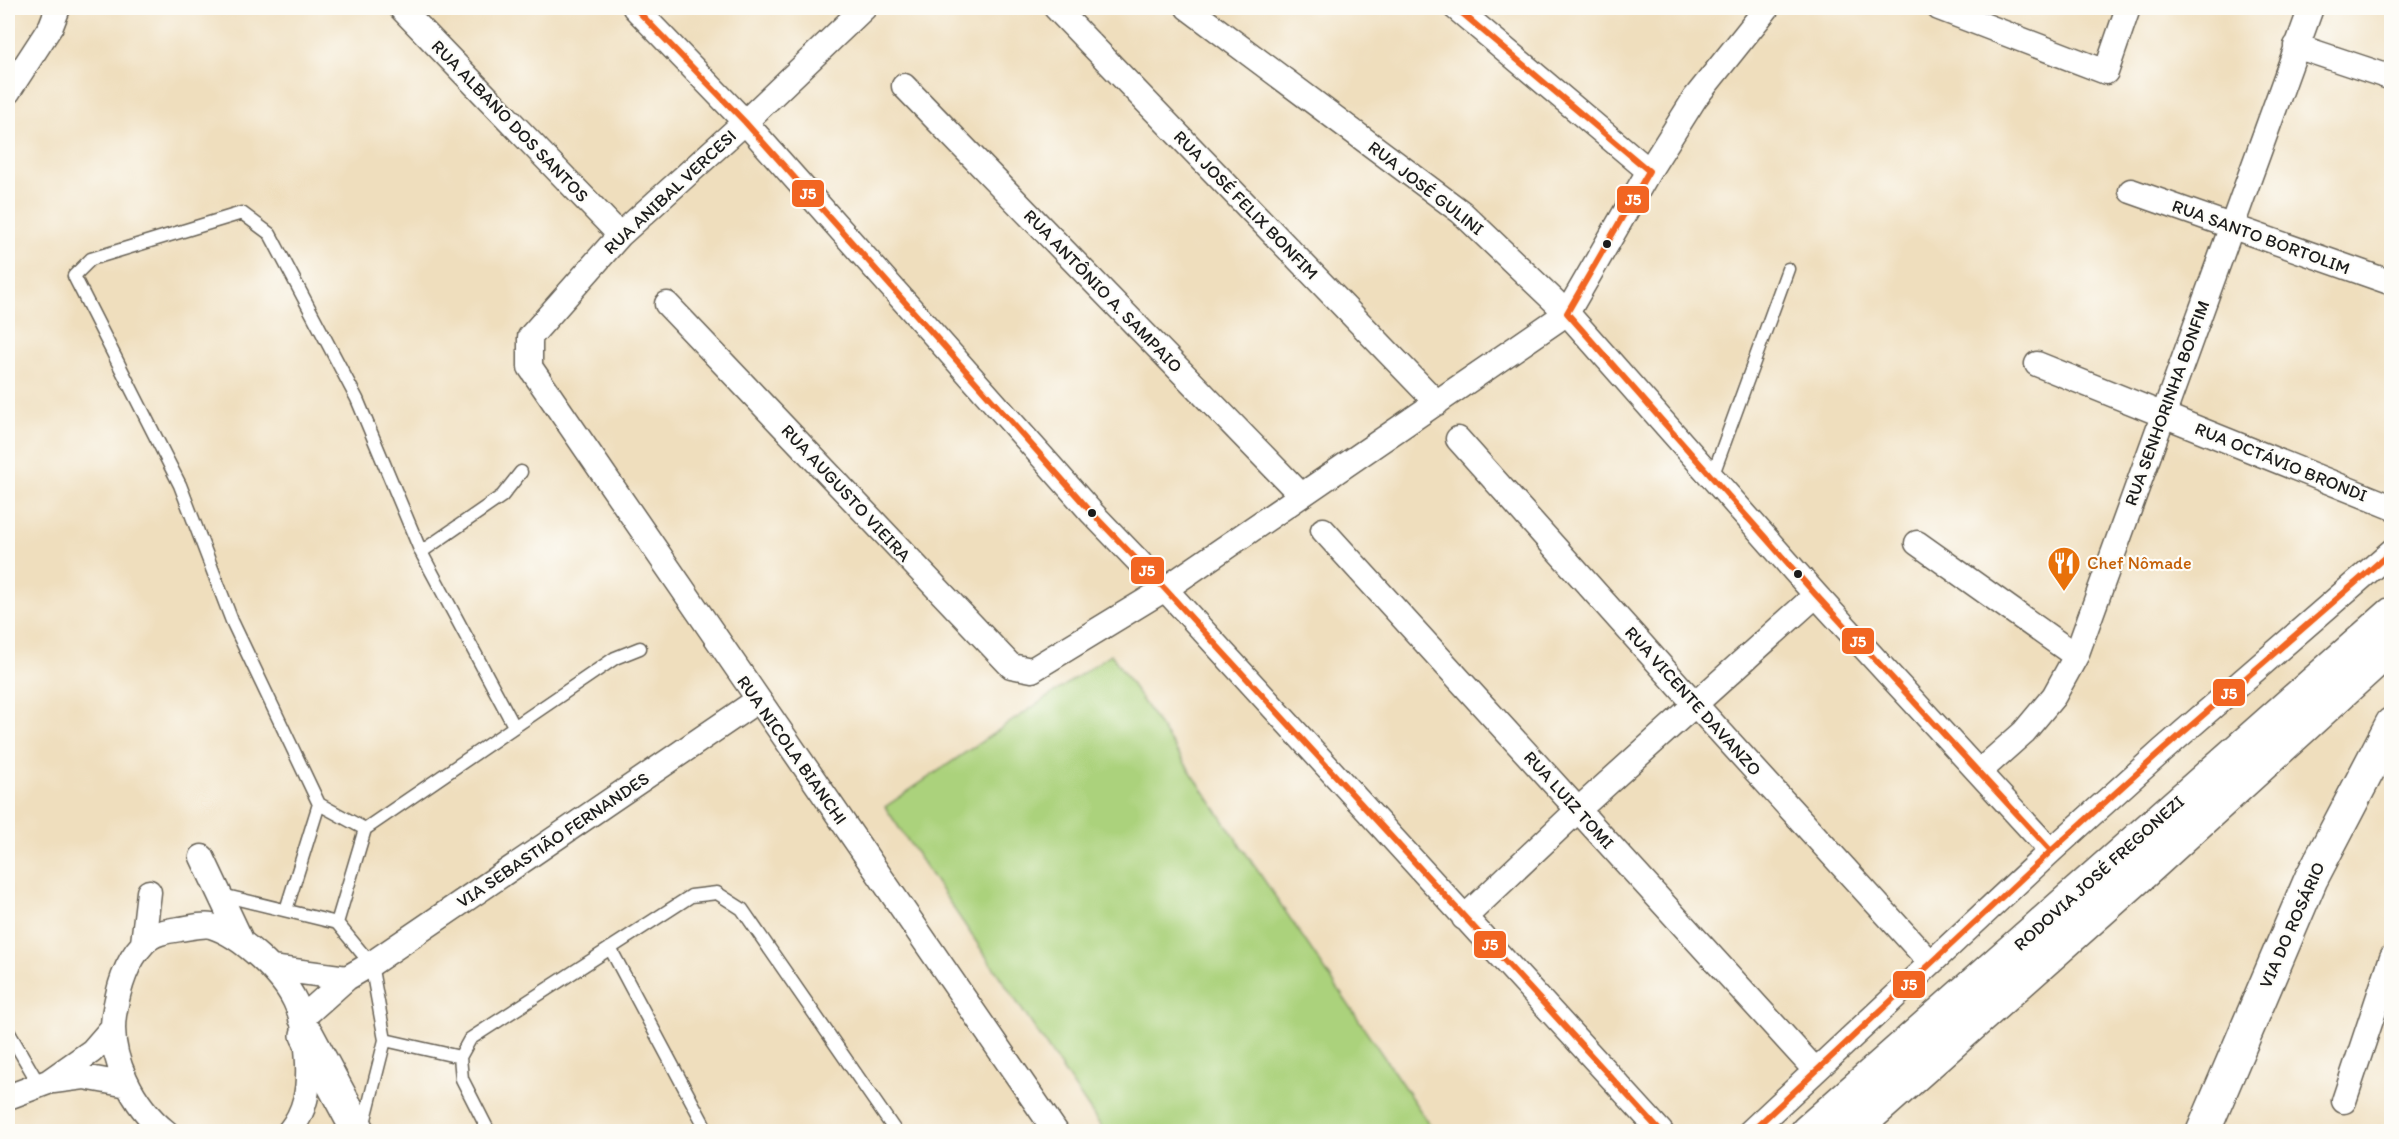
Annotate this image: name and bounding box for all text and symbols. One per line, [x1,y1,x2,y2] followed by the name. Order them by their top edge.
[427,35,593,207] street label: RUA ALBANO DOS SANTOS
[599,125,741,259] street label: RUA ANIBAL VERCESI
[1169,126,1323,284] street label: RUA JOSÉ FELIX BONFIM
[1364,136,1488,240] street label: RUA JOSÉ GULINI
[791,179,825,208] line badge: J5
[799,184,817,203] text: J5
[1616,185,1650,214] line badge: J5
[1624,190,1642,209] text: J5
[2169,195,2353,279] street label: RUA SANTO BORTOLIM
[1019,205,1187,377] street label: RUA ANTÔNIO A. SAMPAIO
[1601,238,1613,250] unlabelled marker
[2120,297,2214,509] street label: RUA SENHORINHA BONFIM
[2192,417,2370,507] street label: RUA OCTÁVIO BRONDI
[777,420,916,567] street label: RUA AUGUSTO VIEIRA
[1086,507,1098,519] unlabelled marker
[2046,545,2082,592] restaurant icon: Chef Nômade
[2087,552,2192,574] place label: Chef Nômade
[1130,556,1165,585] line badge: J5
[1138,561,1156,580] text: J5
[1792,568,1804,580] unlabelled marker
[1620,622,1766,780] street label: RUA VICENTE DAVANZO
[1841,627,1875,655] line badge: J5
[1849,632,1867,651] text: J5
[732,671,852,829] street label: RUA NICOLA BIANCHI
[2212,678,2246,707] line badge: J5
[2220,684,2238,703] text: J5
[1519,746,1619,854] street label: RUA LUIZ TOMI
[453,767,653,913] street label: VIA SEBASTIÃO FERNANDES
[2009,791,2189,955] street label: RODOVIA JOSÉ FREGONEZI
[2254,858,2330,992] street label: VIA DO ROSÁRIO
[1473,930,1507,959] line badge: J5
[1481,935,1499,954] text: J5
[1892,970,1926,999] line badge: J5
[1900,975,1918,994] text: J5

